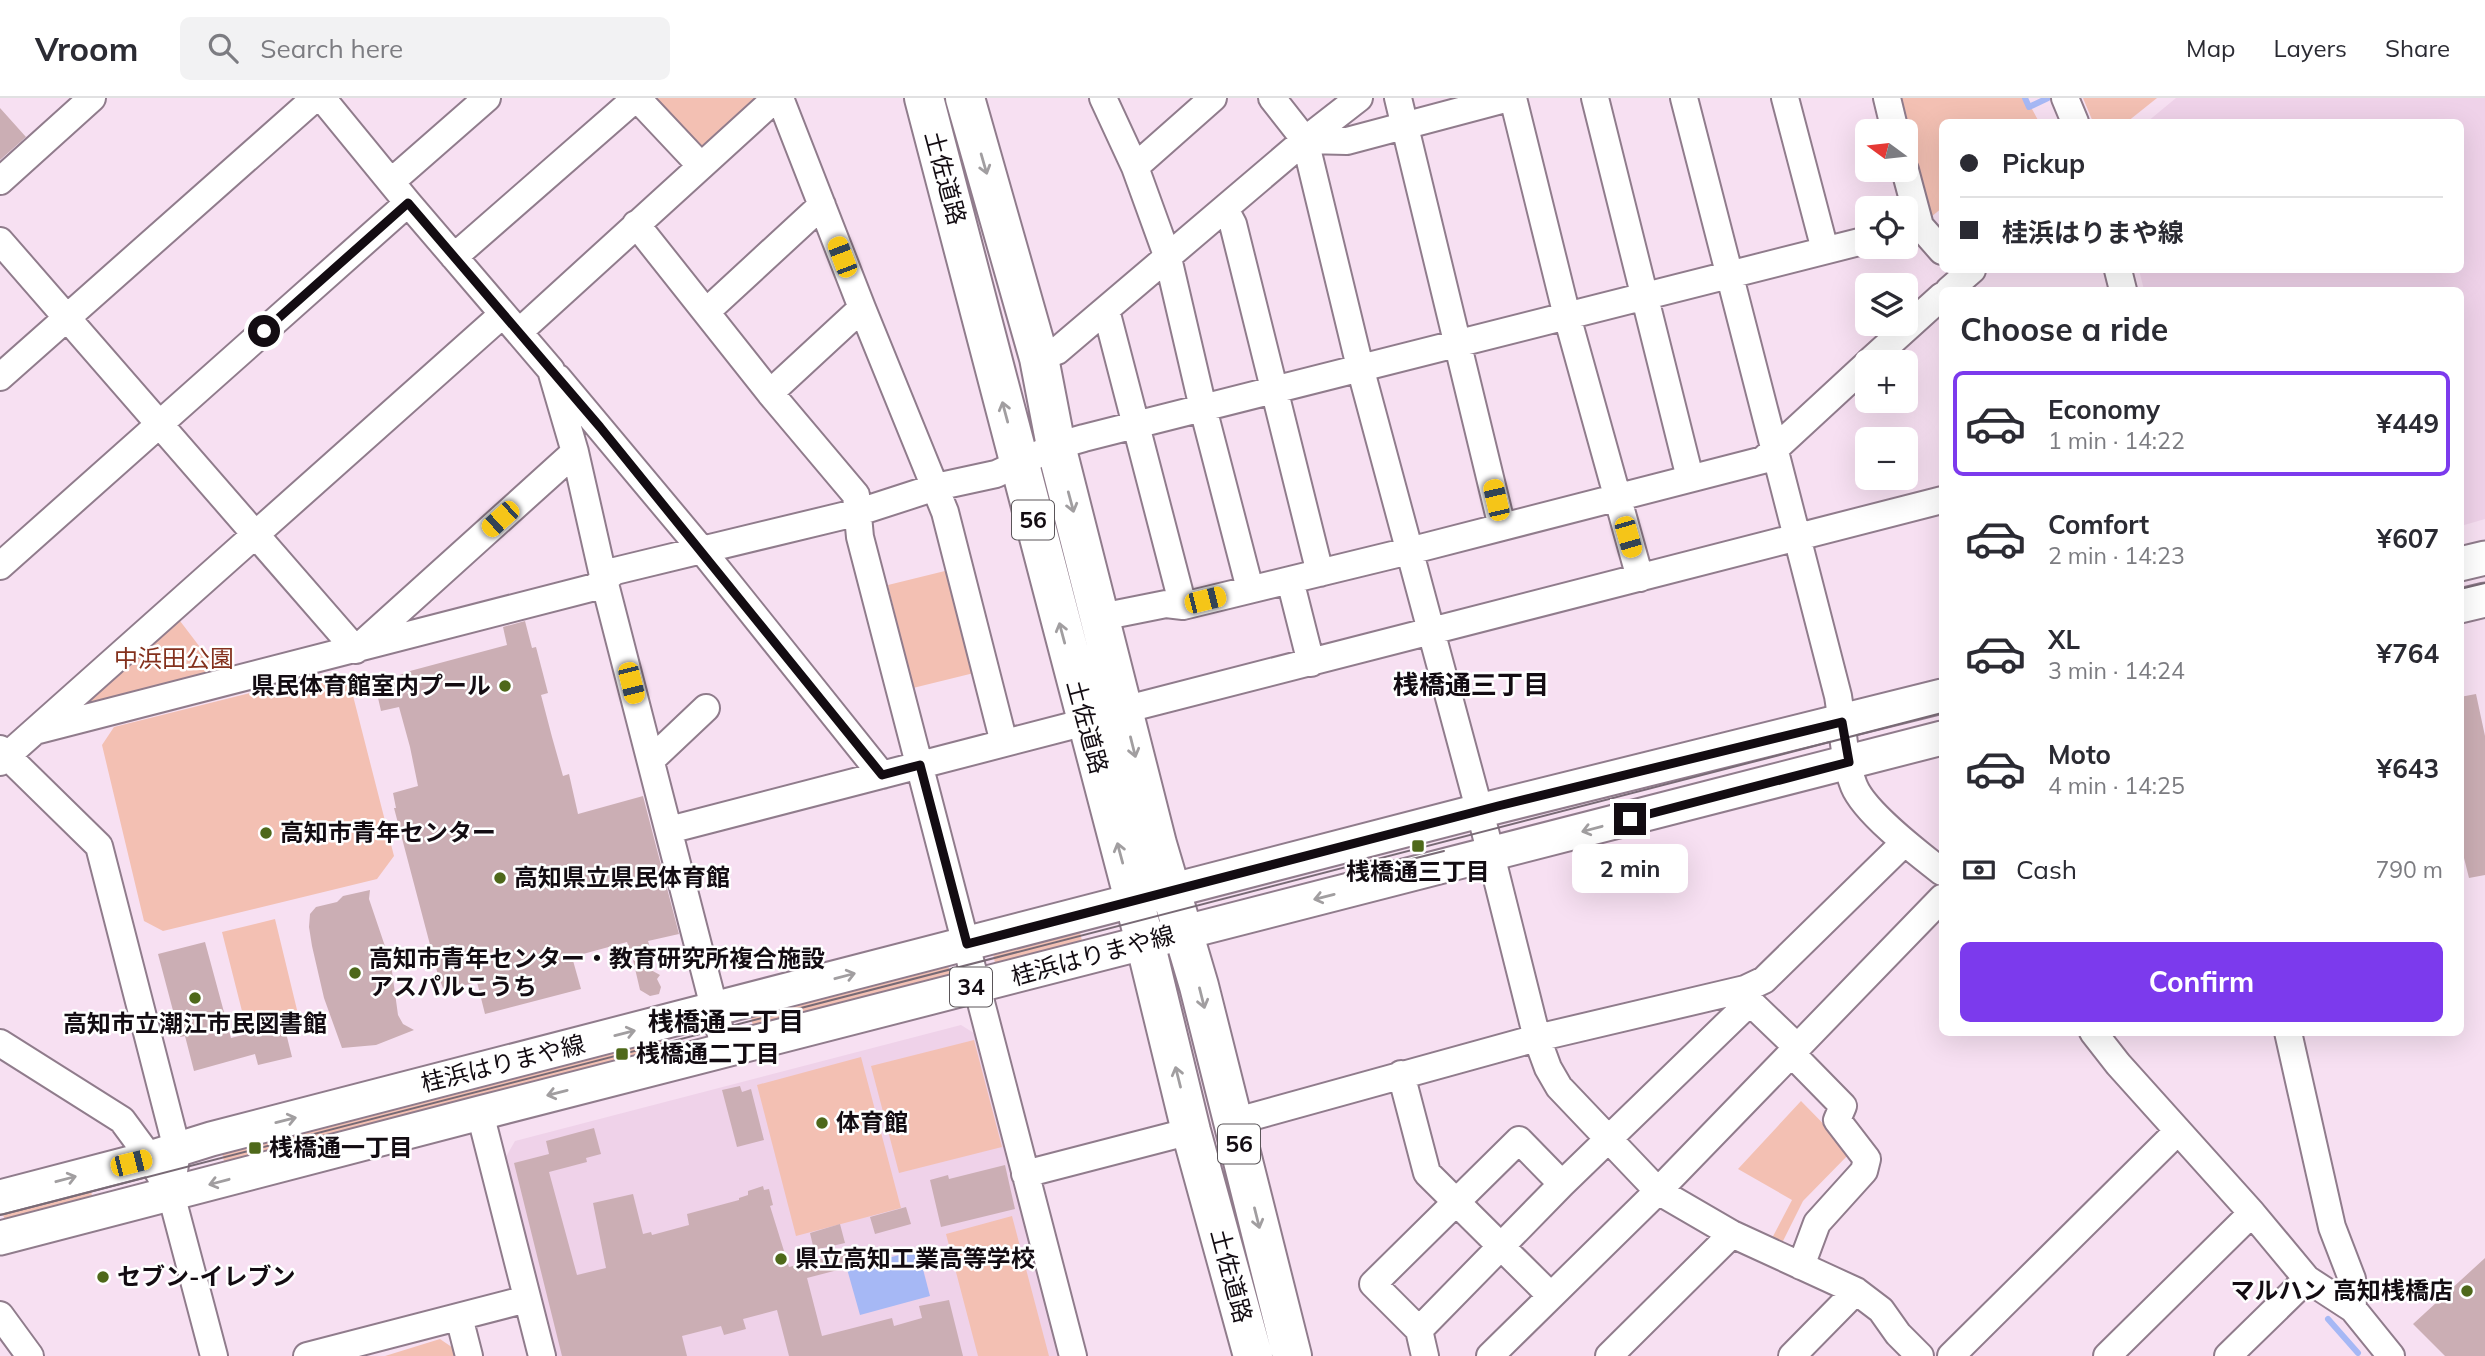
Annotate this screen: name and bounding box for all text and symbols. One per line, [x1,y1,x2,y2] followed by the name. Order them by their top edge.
[180,17,670,80] search box
[35,28,138,69] text: Vroom
[204,29,242,67] icon: search
[260,32,403,65] text: Search here
[2186,33,2235,63] text: Map
[2273,33,2347,63] text: Layers
[2385,33,2450,63] text: Share
[1855,119,1918,182] north arrow
[1855,119,1918,490] map controls
[919,127,973,228] street label: 土佐道路
[2002,147,2085,180] text: Pickup
[978,152,991,174] one-way arrow
[1855,196,1918,259] button: locate
[2002,216,2184,249] text: 桂浜はりまや線
[825,234,860,280] car
[1855,273,1918,336] button: layers
[1960,309,2168,349] text: Choose a ride
[248,315,280,347] route start
[1855,350,1918,413] button: +
[1964,392,2027,455] icon: car
[2048,393,2160,426] text: Economy
[998,402,1011,424] one-way arrow
[2377,407,2439,440] text: ¥449
[2048,426,2185,455] text: 1 min · 14:22
[1855,427,1918,490] button: −
[1482,477,1511,523] car
[1065,491,1078,513] one-way arrow
[478,497,523,541] car
[1012,500,1054,540] road number: 56
[1964,507,2027,570] icon: car
[2048,508,2149,541] text: Comfort
[1613,514,1644,560] car
[2377,522,2439,555] text: ¥607
[2048,541,2185,570] text: 2 min · 14:23
[1183,585,1228,615] car
[1055,622,1068,645] one-way arrow
[1964,622,2027,685] icon: car
[2048,623,2080,656] text: XL
[2377,637,2439,670] text: ¥764
[114,643,234,673] park label: 中浜田公園
[2048,656,2185,685] text: 3 min · 14:24
[616,660,647,706] car
[1393,668,1549,701] district label: 桟橋通三丁目
[251,670,491,700] place label: 県民体育館室内プール
[1061,676,1115,777] street label: 土佐道路
[497,678,513,694] marker: 県民体育館室内プール
[1127,735,1140,758] one-way arrow
[1964,737,2027,800] icon: car
[2048,738,2111,771] text: Moto
[2377,752,2439,785] text: ¥643
[2048,771,2185,800] text: 4 min · 14:25
[1614,803,1646,835] route end
[280,817,496,847] place label: 高知市青年センター
[1581,823,1604,836] one-way arrow
[258,825,274,841] marker: 高知市青年センター
[1410,838,1426,854] marker: 桟橋通三丁目
[1113,842,1126,864] one-way arrow
[1572,844,1688,892] callout: 2 min
[1960,851,1998,889] icon: cash
[2016,853,2077,886] text: Cash
[1600,854,1660,883] text: 2 min
[2375,855,2443,884] text: 790 m
[1346,856,1490,886] place label: 桟橋通三丁目
[514,862,730,892] place label: 高知県立県民体育館
[492,870,508,886] marker: 高知県立県民体育館
[1313,891,1336,904] one-way arrow
[1008,919,1178,991] street label: 桂浜はりまや線
[1960,942,2443,1022] button: Confirm
[369,943,825,1001] place label: 高知市青年センター・教育研究所複合施設 アスパルこうち
[347,965,363,981] marker: 高知市青年センター・教育研究所複合施設 アスパルこうち
[950,968,992,1006] road number: 34
[833,969,856,982] one-way arrow
[1196,986,1209,1009] one-way arrow
[187,990,203,1006] marker: 高知市立潮江市民図書館
[648,1005,804,1038] district label: 桟橋通二丁目
[63,1008,327,1038] place label: 高知市立潮江市民図書館
[613,1026,635,1039] one-way arrow
[418,1028,588,1098] street label: 桂浜はりまや線
[636,1038,780,1068] place label: 桟橋通二丁目
[614,1046,630,1062] marker: 桟橋通二丁目
[1171,1066,1184,1089] one-way arrow
[547,1087,569,1100] one-way arrow
[836,1107,908,1137] place label: 体育館
[274,1113,296,1126] one-way arrow
[814,1115,830,1131] marker: 体育館
[1218,1124,1260,1163] road number: 56
[269,1132,413,1162] place label: 桟橋通一丁目
[247,1140,263,1156] marker: 桟橋通一丁目
[109,1148,154,1178] car
[54,1172,77,1185] one-way arrow
[208,1176,231,1189] one-way arrow
[1251,1207,1264,1229] one-way arrow
[1205,1225,1259,1326] street label: 土佐道路
[795,1243,1035,1273] place label: 県立高知工業高等学校
[773,1251,789,1267] marker: 県立高知工業高等学校
[117,1261,296,1291] place label: セブン-イレブン
[95,1269,111,1285] marker: セブン-イレブン
[2230,1275,2453,1305] place label: マルハン 高知桟橋店
[2459,1283,2475,1299] marker: マルハン 高知桟橋店

